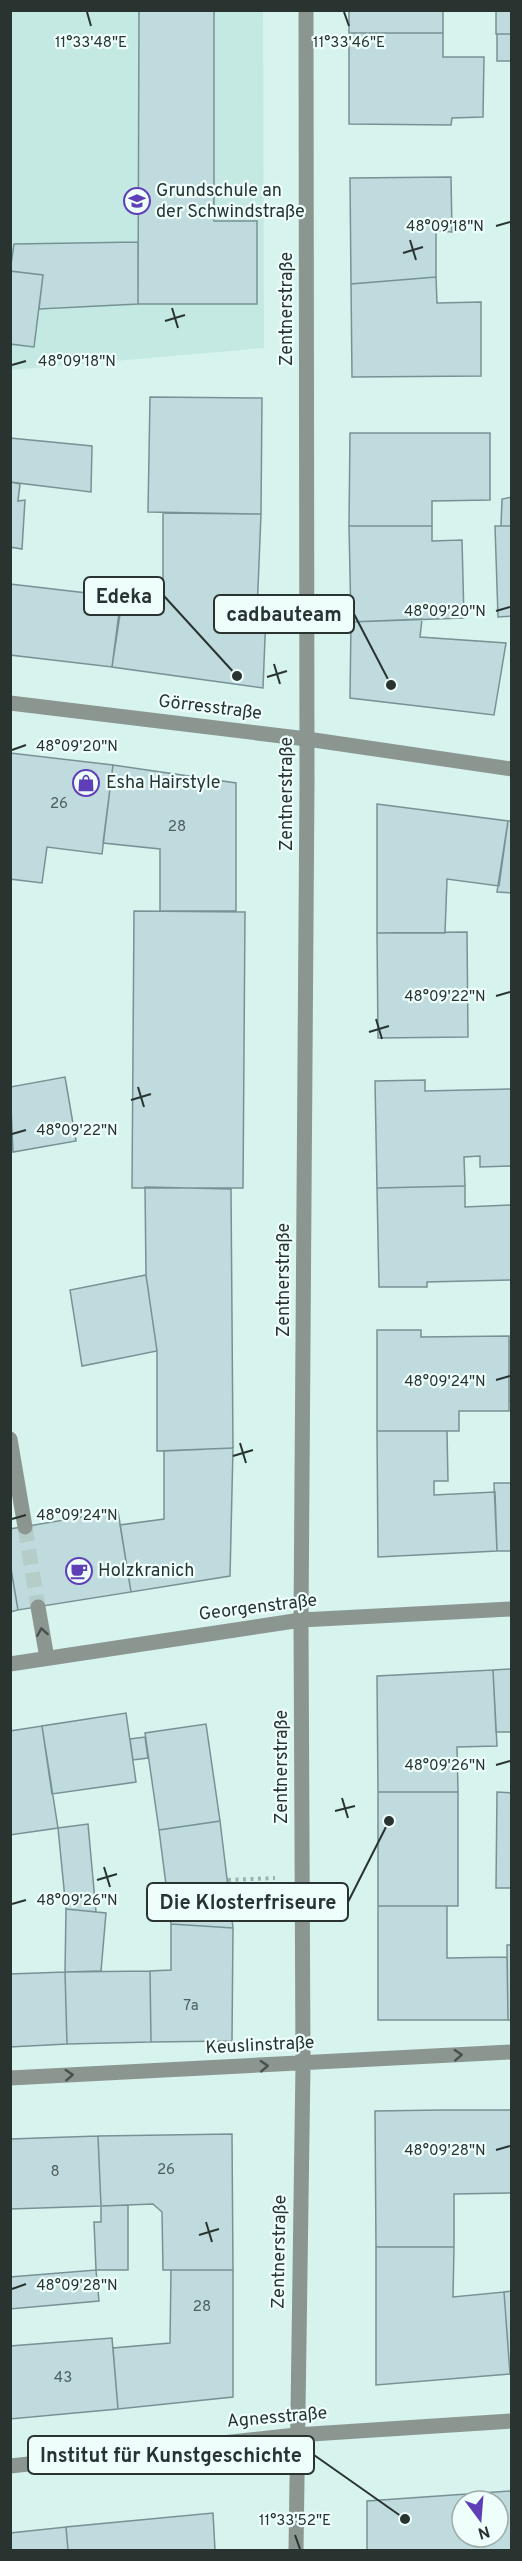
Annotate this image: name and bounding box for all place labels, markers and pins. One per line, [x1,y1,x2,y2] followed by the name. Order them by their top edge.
[156,180,305,224] place label: Grundschule an der Schwindstraße
[122,186,152,216] school or university icon: Grundschule an der Schwindstraße
[84,577,164,615] callout: Edeka
[214,595,354,633] callout: cadbauteam
[71,768,101,798] shop icon: Esha Hairstyle
[106,772,220,795] place label: Esha Hairstyle
[64,1556,94,1586] cafe icon: Holzkranich
[98,1560,194,1583] place label: Holzkranich
[147,1883,348,1921] callout: Die Klosterfriseure
[28,2436,314,2474] callout: Institut für Kunstgeschichte

